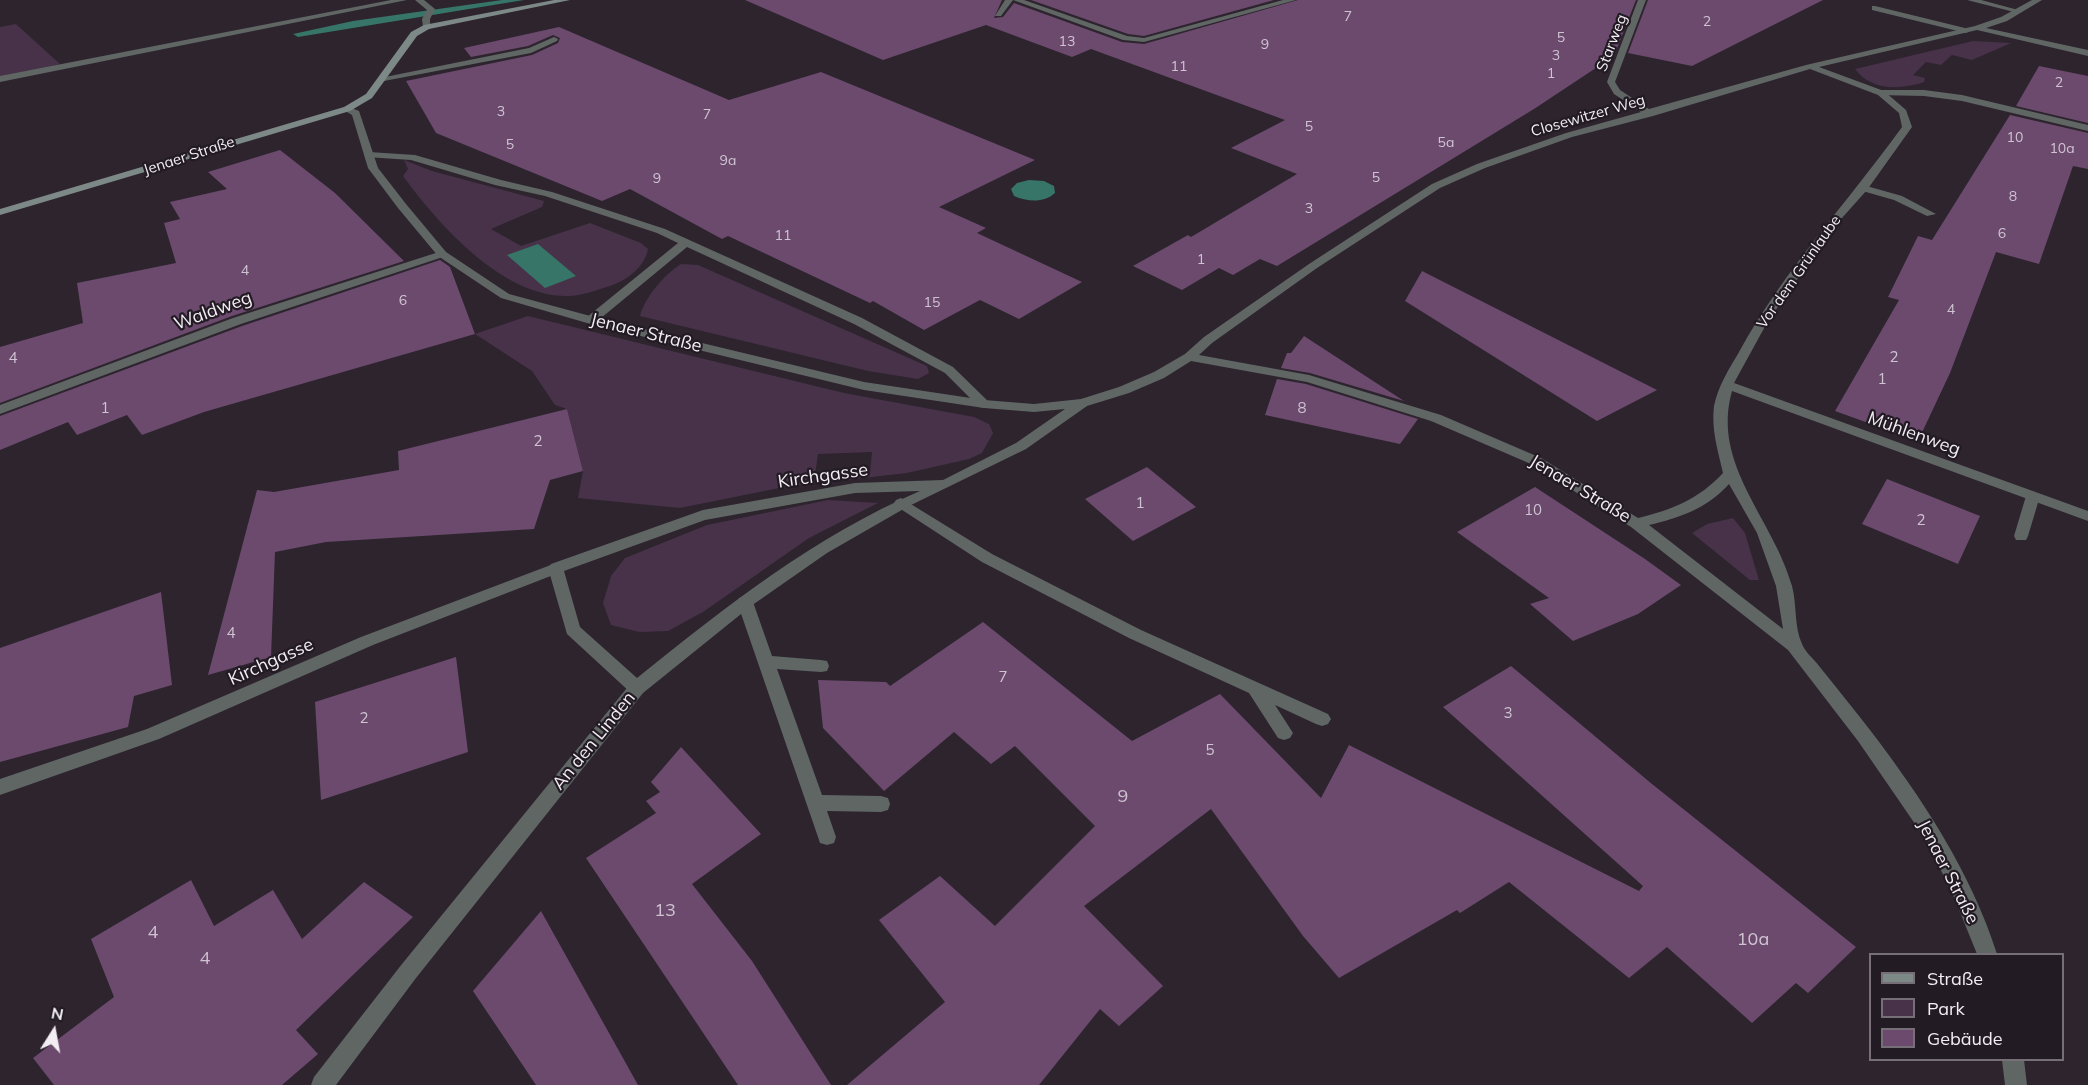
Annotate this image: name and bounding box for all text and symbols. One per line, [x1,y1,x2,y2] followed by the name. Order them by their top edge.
[1344,9,1352,25] house number: 7
[1593,12,1631,74] street label: Starweg
[1703,14,1711,30] house number: 2
[1557,30,1565,46] house number: 5
[1059,34,1075,50] house number: 13
[1261,37,1269,53] house number: 9
[1552,48,1560,64] house number: 3
[1171,59,1187,75] house number: 11
[1547,66,1555,82] house number: 1
[2055,75,2063,91] house number: 2
[1529,91,1647,141] street label: Closewitzer Weg
[497,104,505,120] house number: 3
[703,107,711,123] house number: 7
[1305,119,1313,135] house number: 5
[2007,130,2023,146] house number: 10
[141,133,237,179] street label: Jenaer Straße
[1438,135,1454,151] house number: 5a
[506,137,514,153] house number: 5
[2049,141,2075,157] house number: 10a
[720,153,736,169] house number: 9a
[1372,170,1380,186] house number: 5
[653,171,661,187] house number: 9
[2009,189,2017,205] house number: 8
[1305,201,1313,217] house number: 3
[1753,212,1845,332] street label: Vor dem Grünlaube
[1998,226,2006,242] house number: 6
[775,228,791,244] house number: 11
[1197,252,1205,268] house number: 1
[241,263,249,279] house number: 4
[171,287,255,335] street label: Waldweg
[399,293,407,309] house number: 6
[924,295,940,311] house number: 15
[1947,302,1955,318] house number: 4
[588,309,704,357] street label: Jenaer Straße
[1890,348,1898,366] house number: 2
[9,349,17,367] house number: 4
[1878,370,1886,388] house number: 1
[101,399,109,417] house number: 1
[1298,399,1306,417] house number: 8
[1865,407,1963,461] street label: Mühlenweg
[534,432,542,450] house number: 2
[1526,450,1634,528] street label: Jenaer Straße
[777,459,869,493] street label: Kirchgasse
[1136,494,1144,512] house number: 1
[1524,501,1542,519] house number: 10
[1917,511,1925,529] house number: 2
[227,624,235,642] house number: 4
[225,634,317,690] street label: Kirchgasse
[999,668,1007,686] house number: 7
[548,688,640,794] street label: An den Linden
[1504,704,1512,722] house number: 3
[360,709,368,727] house number: 2
[1206,741,1214,759] house number: 5
[1118,786,1128,808] house number: 9
[1912,816,1984,928] street label: Jenaer Straße
[654,900,676,922] house number: 13
[148,922,158,944] house number: 4
[1737,929,1769,951] house number: 10a
[200,948,210,970] house number: 4
[1869,953,2064,1061] legend
[1927,967,1983,990] text: Straße
[1927,997,1965,1020] text: Park
[24,1001,84,1061] north arrow
[50,1002,65,1024] text: N
[1927,1027,2003,1050] text: Gebäude

